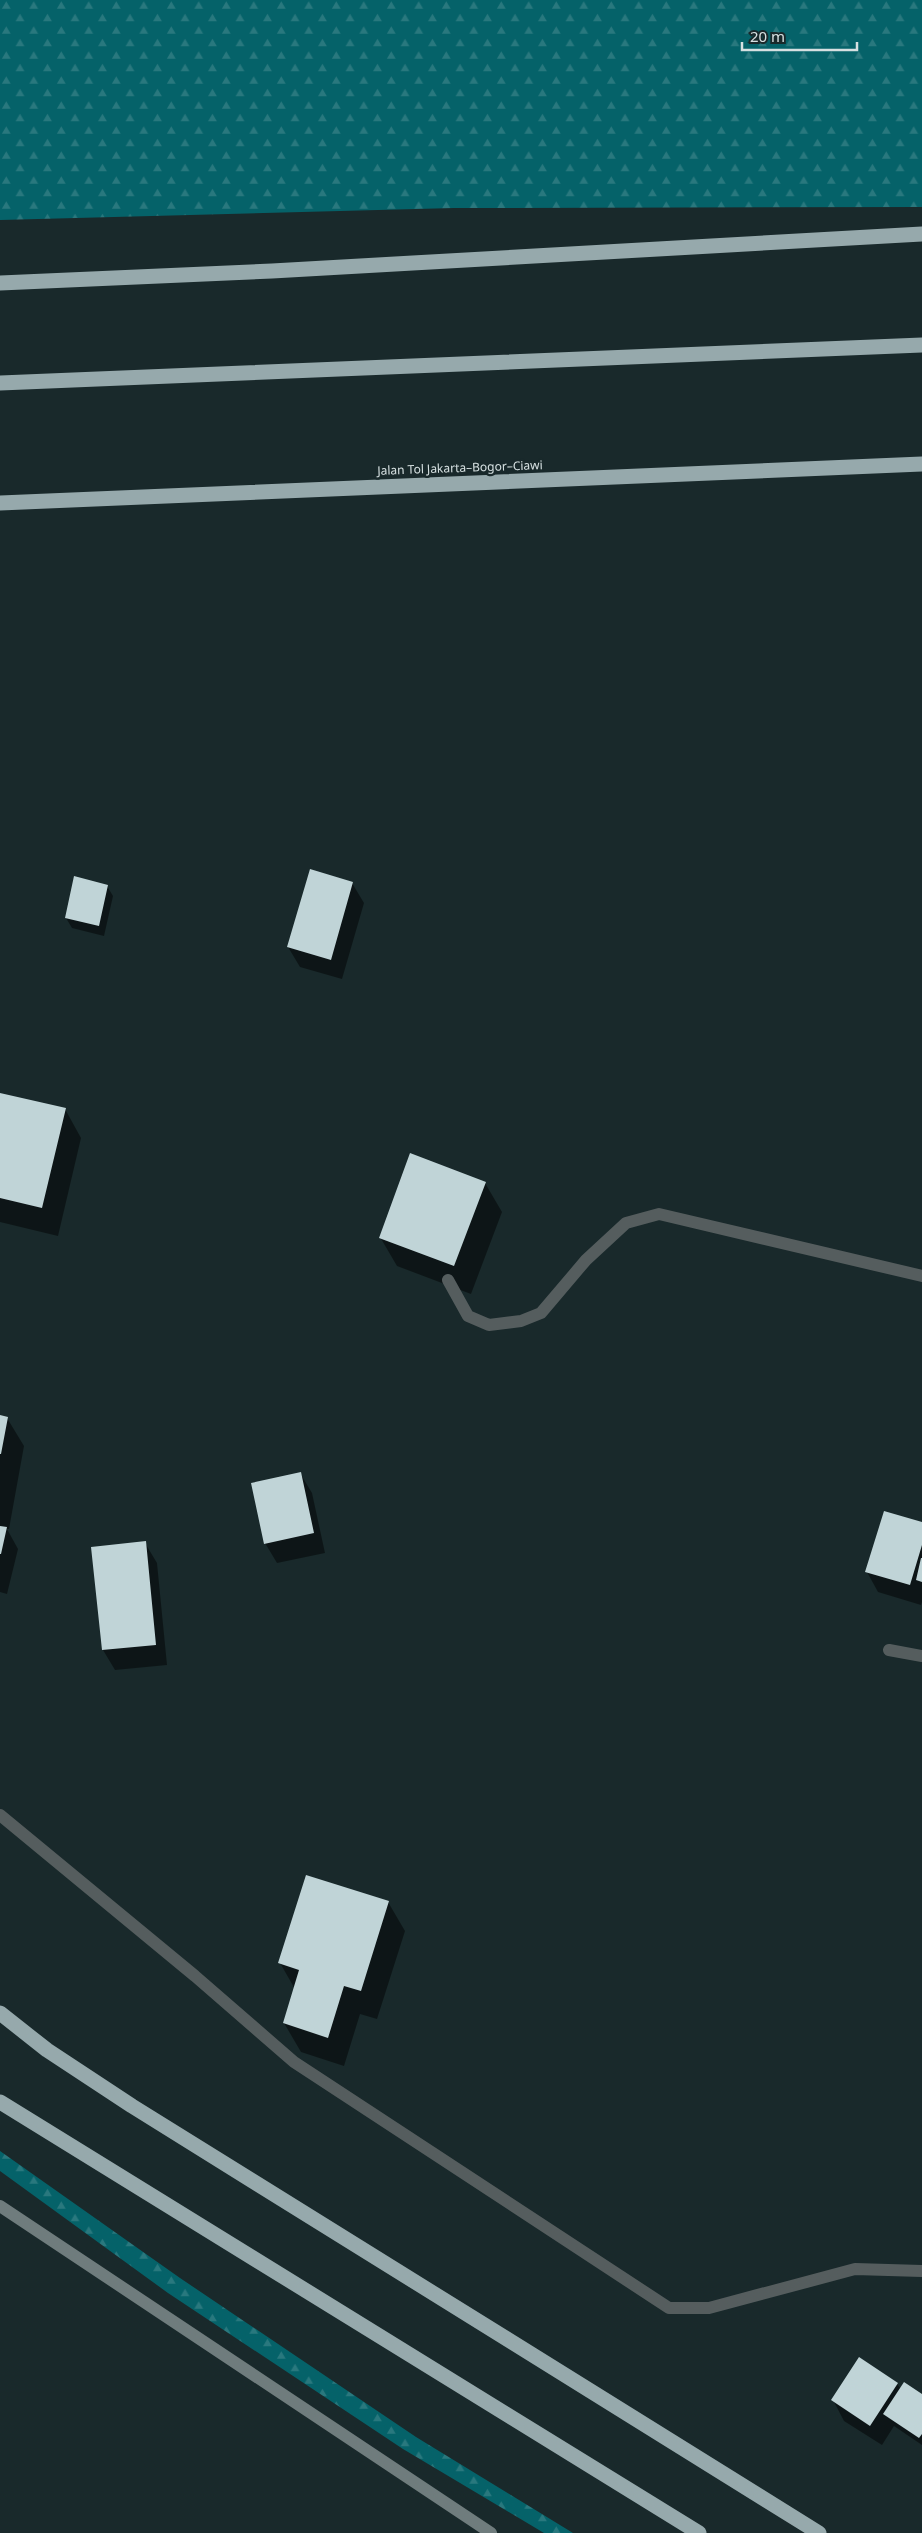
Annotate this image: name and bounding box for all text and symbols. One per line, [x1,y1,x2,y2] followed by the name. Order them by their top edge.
[742,20,857,52] scale bar
[750,26,785,46] text: 20 m
[376,456,543,479] street label: Jalan Tol Jakarta–Bogor–Ciawi

